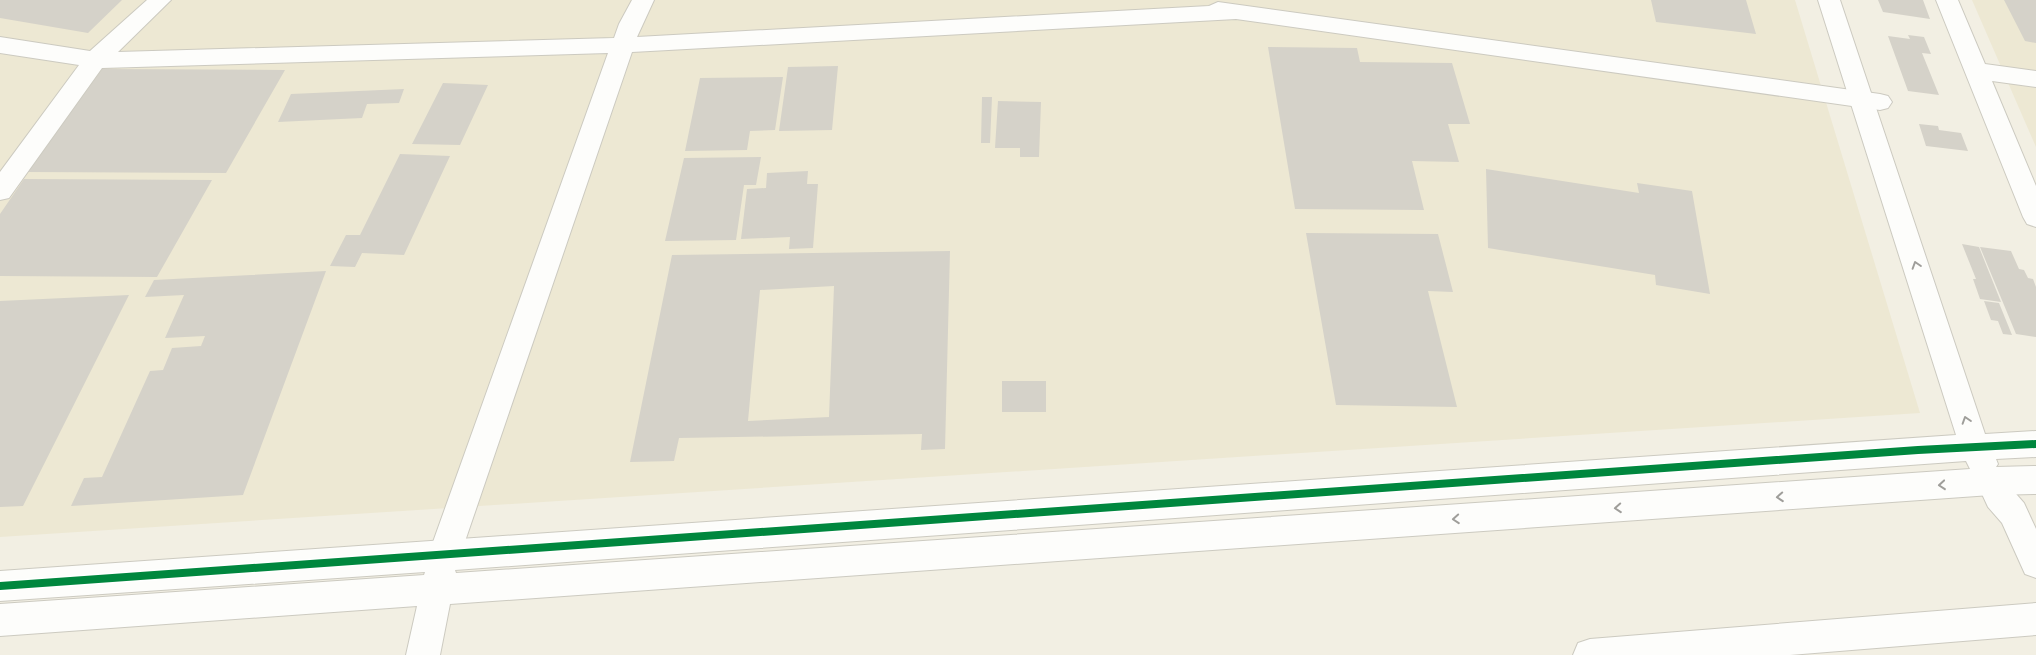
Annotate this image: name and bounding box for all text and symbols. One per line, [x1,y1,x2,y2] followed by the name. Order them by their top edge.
[1911,261,1921,270] one-way arrow
[1962,416,1972,424] one-way arrow
[1938,480,1946,491] one-way arrow
[1776,491,1784,502] one-way arrow
[1614,502,1622,513] one-way arrow
[1452,514,1460,525] one-way arrow

